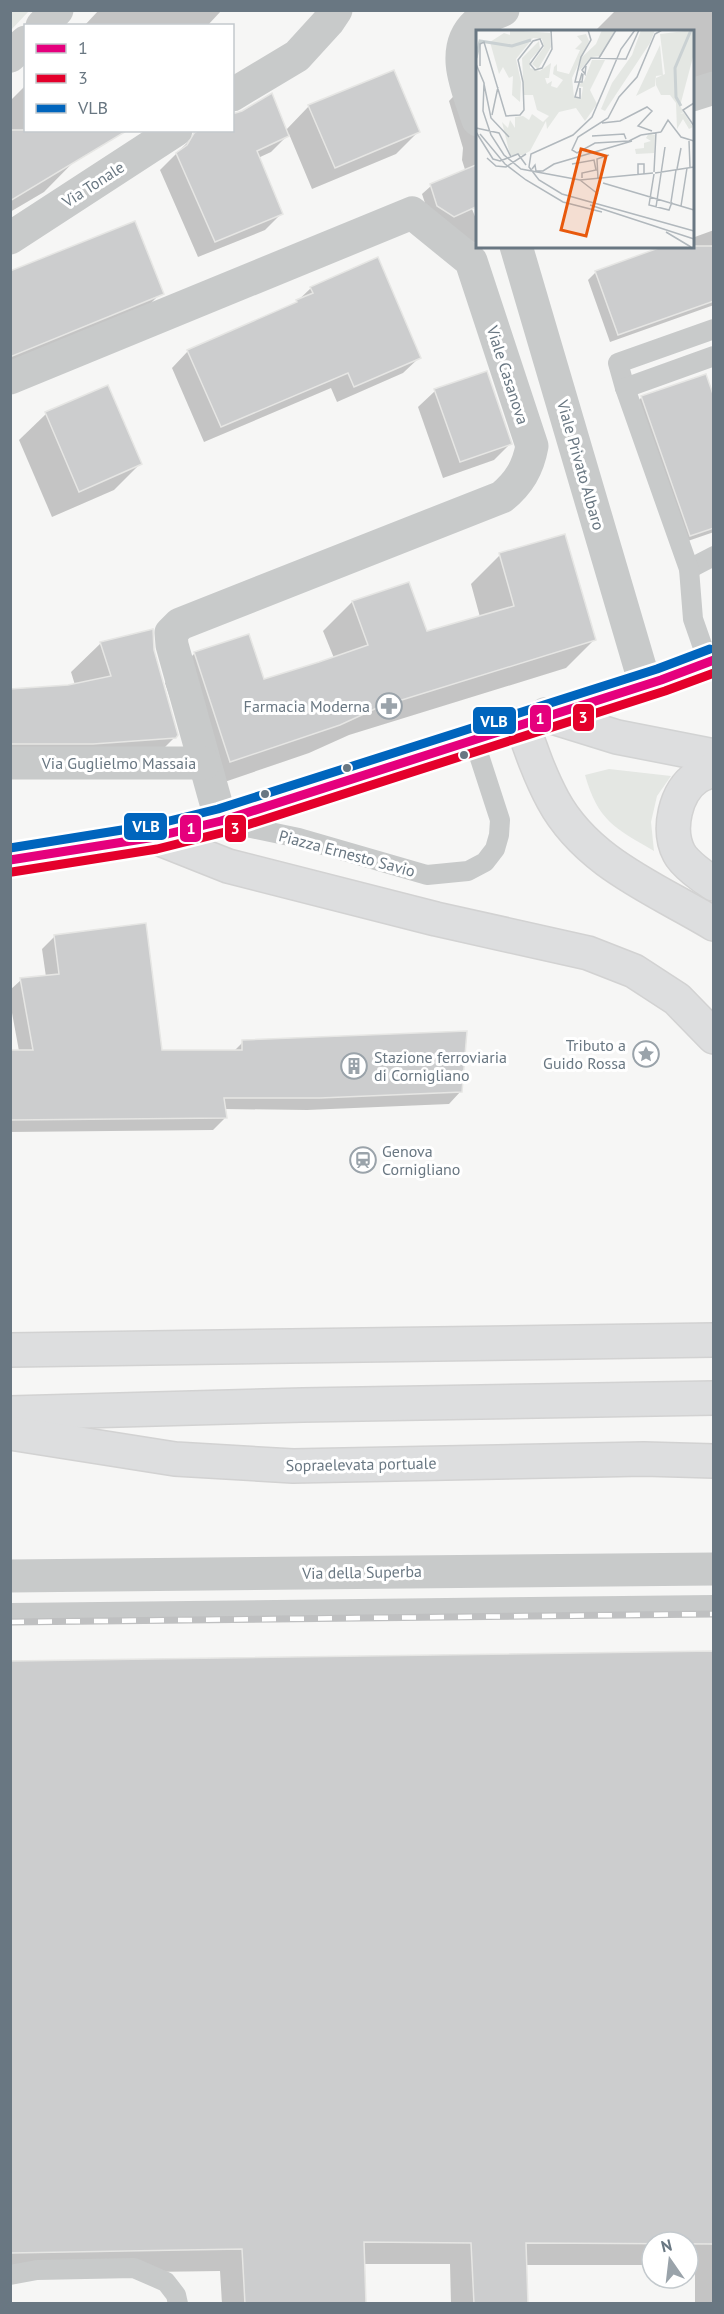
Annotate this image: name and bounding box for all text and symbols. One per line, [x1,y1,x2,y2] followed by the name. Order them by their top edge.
[24,24,234,132] legend
[476,30,694,248] inset map
[78,36,88,59] text: 1
[78,66,88,89] text: 3
[77,96,108,119] text: VLB
[57,157,128,212] street label: Via Tonale
[482,322,533,427] street label: Viale Casanova
[553,397,609,532] street label: Viale Privato Albaro
[374,691,404,721] pharmacy icon: Farmacia Moderna
[244,696,370,716] place label: Farmacia Moderna
[572,703,595,732] line badge: 3
[529,704,552,733] line badge: 1
[472,706,517,735] line badge: VLB
[578,707,588,727] text: 3
[535,708,545,728] text: 1
[479,711,508,731] text: VLB
[458,749,470,761] unlabelled marker
[41,753,196,773] street label: Via Guglielmo Massaia
[341,762,353,774] unlabelled marker
[259,788,271,800] unlabelled marker
[123,812,168,841] line badge: VLB
[179,814,202,843] line badge: 1
[224,814,247,843] line badge: 3
[131,816,160,836] text: VLB
[186,818,196,838] text: 1
[230,818,240,838] text: 3
[277,825,417,881] street label: Piazza Ernesto Savio
[543,1035,626,1073] place label: Tributo a Guido Rossa
[631,1039,661,1069] place icon: Tributo a Guido Rossa
[374,1047,507,1085] place label: Stazione ferroviaria di Cornigliano
[339,1051,369,1081] building icon: Stazione ferroviaria di Cornigliano
[382,1141,460,1179] place label: Genova Cornigliano
[348,1145,378,1175] station icon: Genova Cornigliano
[285,1453,437,1475] street label: Sopraelevata portuale
[301,1561,422,1583] street label: Via della Superba
[640,2230,700,2290] north arrow
[659,2234,674,2256] text: N

